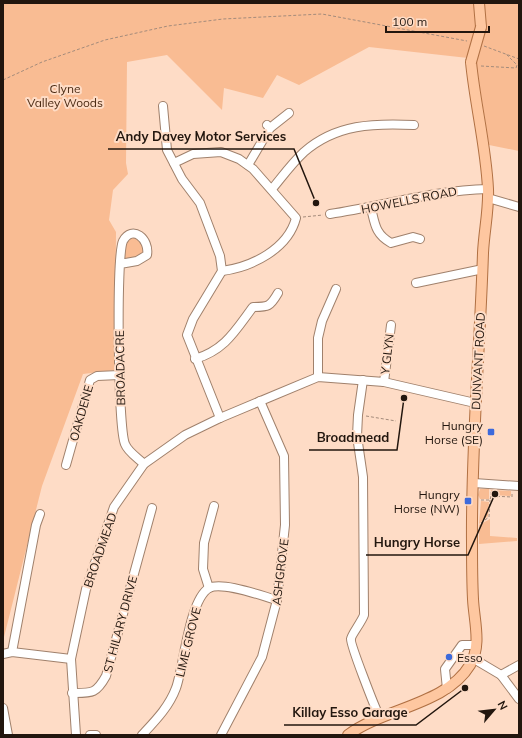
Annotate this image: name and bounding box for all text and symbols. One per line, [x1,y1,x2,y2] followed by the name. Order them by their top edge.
[386,8,489,34] scale bar
[392,14,427,29] text: 100 m
[27,81,103,110] park label: Clyne Valley Woods
[108,124,294,149] callout: Andy Davey Motor Services
[116,128,286,145] text: Andy Davey Motor Services
[360,183,458,217] street label: HOWELLS ROAD
[468,312,488,410] street label: DUNVANT ROAD
[112,330,128,406] street label: BROADACRE
[377,333,397,376] street label: Y GLYN
[66,383,96,443] street label: OAKDENE
[425,418,484,447] place label: Hungry Horse (SE)
[309,425,397,450] callout: Broadmead
[486,427,496,437] marker: Hungry Horse (SE)
[317,429,389,445] text: Broadmead
[394,487,461,516] place label: Hungry Horse (NW)
[463,496,473,506] marker: Hungry Horse (NW)
[80,511,120,589] street label: BROADMEAD
[366,530,468,555] callout: Hungry Horse
[374,534,460,551] text: Hungry Horse
[268,538,292,606] street label: ASHGROVE
[100,574,140,674] street label: ST HILARY DRIVE
[172,605,204,679] street label: LIME GROVE
[457,650,483,665] place label: Esso
[444,652,454,662] marker: Esso
[474,690,514,730] north arrow
[495,698,511,712] text: N
[284,700,416,725] callout: Killay Esso Garage
[292,704,408,721] text: Killay Esso Garage

